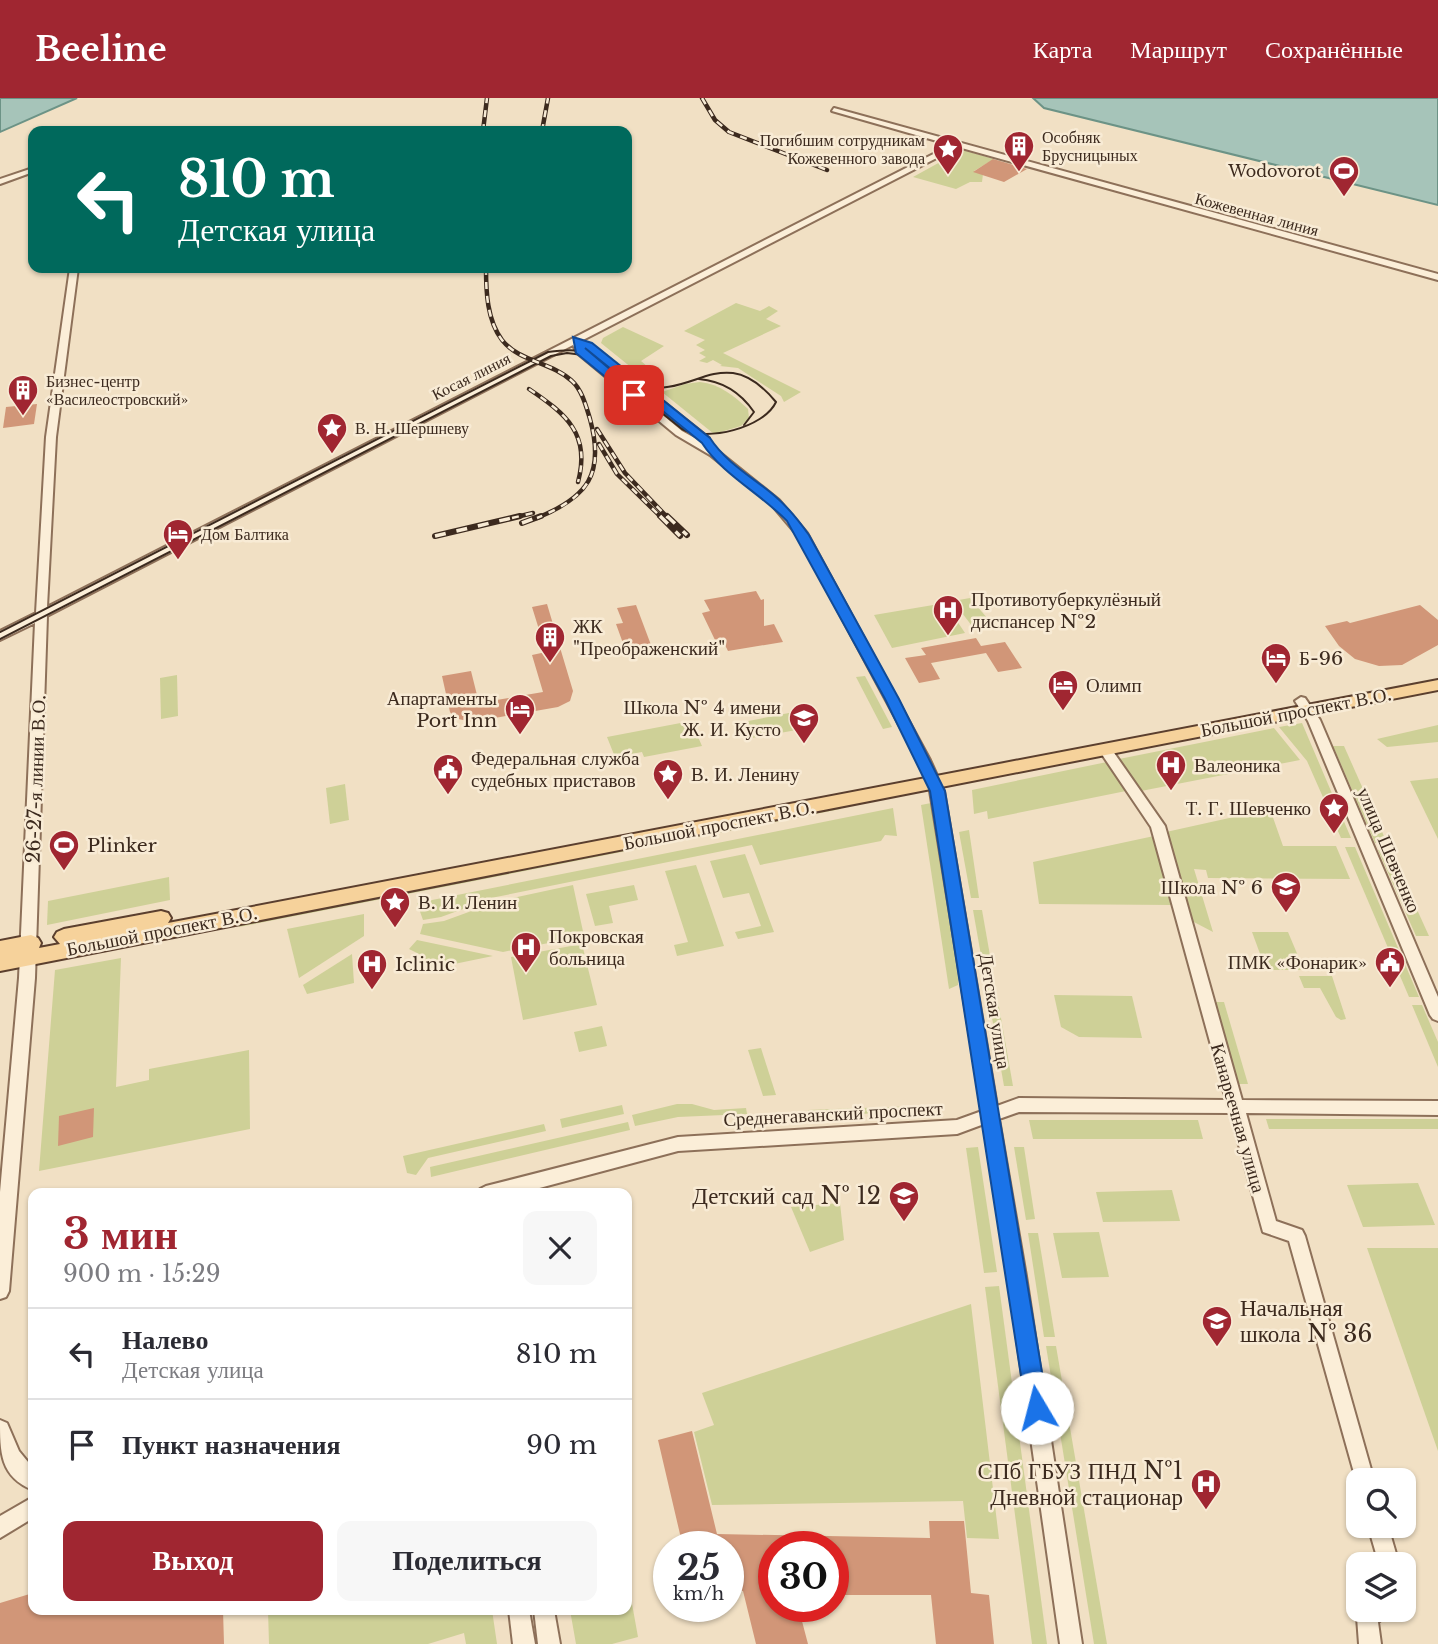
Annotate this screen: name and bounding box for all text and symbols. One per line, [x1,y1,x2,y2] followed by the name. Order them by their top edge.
[35,29,167,70] text: Beeline
[1033,35,1092,64] text: Карта
[1130,35,1227,64] text: Маршрут
[1265,35,1403,64] text: Сохранённые
[1042,127,1138,165] place label: Особняк Брусницыных
[1002,129,1036,173] building icon: Особняк Брусницыных
[760,130,925,168] place label: Погибшим сотрудникам Кожевенного завода
[931,132,965,176] place icon: Погибшим сотрудникам Кожевенного завода
[178,149,335,210] text: 810 m
[63,154,154,245] icon: left
[1327,154,1361,198] sports icon: Wodovorot
[1227,161,1321,181] place label: Wodovorot
[1193,188,1322,240] street label: Кожевенная линия
[178,210,375,250] text: Детская улица
[428,347,514,404] street label: Косая линия
[604,365,664,425] pin
[46,371,188,409] place label: Бизнес-центр «Василеостровский»
[6,373,40,417] building icon: Бизнес-центр «Василеостровский»
[615,376,653,414] icon: arrive
[315,411,349,455] place icon: В. Н. Шершневу
[355,418,469,438] place label: В. Н. Шершневу
[161,517,195,561] hotel icon: Дом Балтика
[201,524,289,544] place label: Дом Балтика
[971,588,1161,633] place label: Противотуберкулёзный диспансер №2
[931,593,965,637] hospital icon: Противотуберкулёзный диспансер №2
[573,615,725,660] place label: ЖК "Преображенский"
[533,620,567,664] building icon: ЖК "Преображенский"
[1259,641,1293,685] hotel icon: Б-96
[1299,647,1343,670] place label: Б-96
[1046,668,1080,712] hotel icon: Олимп
[1086,674,1142,697] place label: Олимп
[1199,682,1393,742] street label: Большой проспект В.О.
[387,687,497,732] place label: Апартаменты Port Inn
[503,692,537,736] hotel icon: Апартаменты Port Inn
[22,694,50,864] street label: 26-27-я линии В.О.
[624,696,781,741] place label: Школа № 4 имени Ж. И. Кусто
[787,701,821,745] school or university icon: Школа № 4 имени Ж. И. Кусто
[471,747,640,792] place label: Федеральная служба судебных приставов
[1154,748,1188,792] hospital icon: Валеоника
[431,752,465,796] public building icon: Федеральная служба судебных приставов
[1194,754,1281,777] place label: Валеоника
[651,757,685,801] place icon: В. И. Ленину
[691,763,800,786] place label: В. И. Ленину
[1352,784,1426,916] street label: улица Шевченко
[1317,791,1351,835] place icon: Т. Г. Шевченко
[622,795,816,855] street label: Большой проспект В.О.
[1186,797,1311,820] place label: Т. Г. Шевченко
[47,828,81,872] sports icon: Plinker
[87,834,157,857] place label: Plinker
[1269,870,1303,914] school or university icon: Школа № 6
[1161,876,1263,899] place label: Школа № 6
[378,885,412,929] place icon: В. И. Ленин
[418,891,517,914] place label: В. И. Ленин
[65,901,259,961] street label: Большой проспект В.О.
[549,925,644,970] place label: Покровская больница
[509,930,543,974] hospital icon: Покровская больница
[1373,945,1407,989] public building icon: ПМК «Фонарик»
[355,947,389,991] hospital icon: Iclinic
[974,951,1016,1071] street label: Детская улица
[1228,951,1367,974] place label: ПМК «Фонарик»
[395,953,455,976] place label: Iclinic
[1206,1041,1271,1196] street label: Канареечная улица
[723,1097,944,1131] street label: Среднегаванский проспект
[887,1179,921,1223] school or university icon: Детский сад № 12
[692,1182,881,1210] place label: Детский сад № 12
[63,1208,178,1260] text: 3 мин
[523,1211,597,1285] button: close
[63,1260,221,1288] text: 900 m · 15:29
[1240,1294,1372,1348] place label: Начальная школа № 36
[1200,1304,1234,1348] school or university icon: Начальная школа № 36
[122,1324,208,1356] text: Налево
[63,1335,101,1373] icon: left
[516,1338,597,1370] text: 810 m
[122,1356,264,1384] text: Детская улица
[1000,1371,1074,1445] position arrow
[63,1426,101,1464] icon: arrive
[122,1429,340,1461] text: Пункт назначения
[526,1429,597,1461] text: 90 m
[978,1457,1183,1511] place label: СПб ГБУЗ ПНД №1 Дневной стационар
[1189,1467,1223,1511] hospital icon: СПб ГБУЗ ПНД №1 Дневной стационар
[1346,1468,1416,1622] map controls
[1346,1468,1416,1538] button: search
[63,1521,323,1601] button: Выход
[337,1521,597,1601] button: Поделиться
[758,1531,849,1622] speed limit sign: 30
[677,1546,720,1589] text: 25
[1346,1552,1416,1622] button: layers
[673,1583,724,1605] text: km/h

